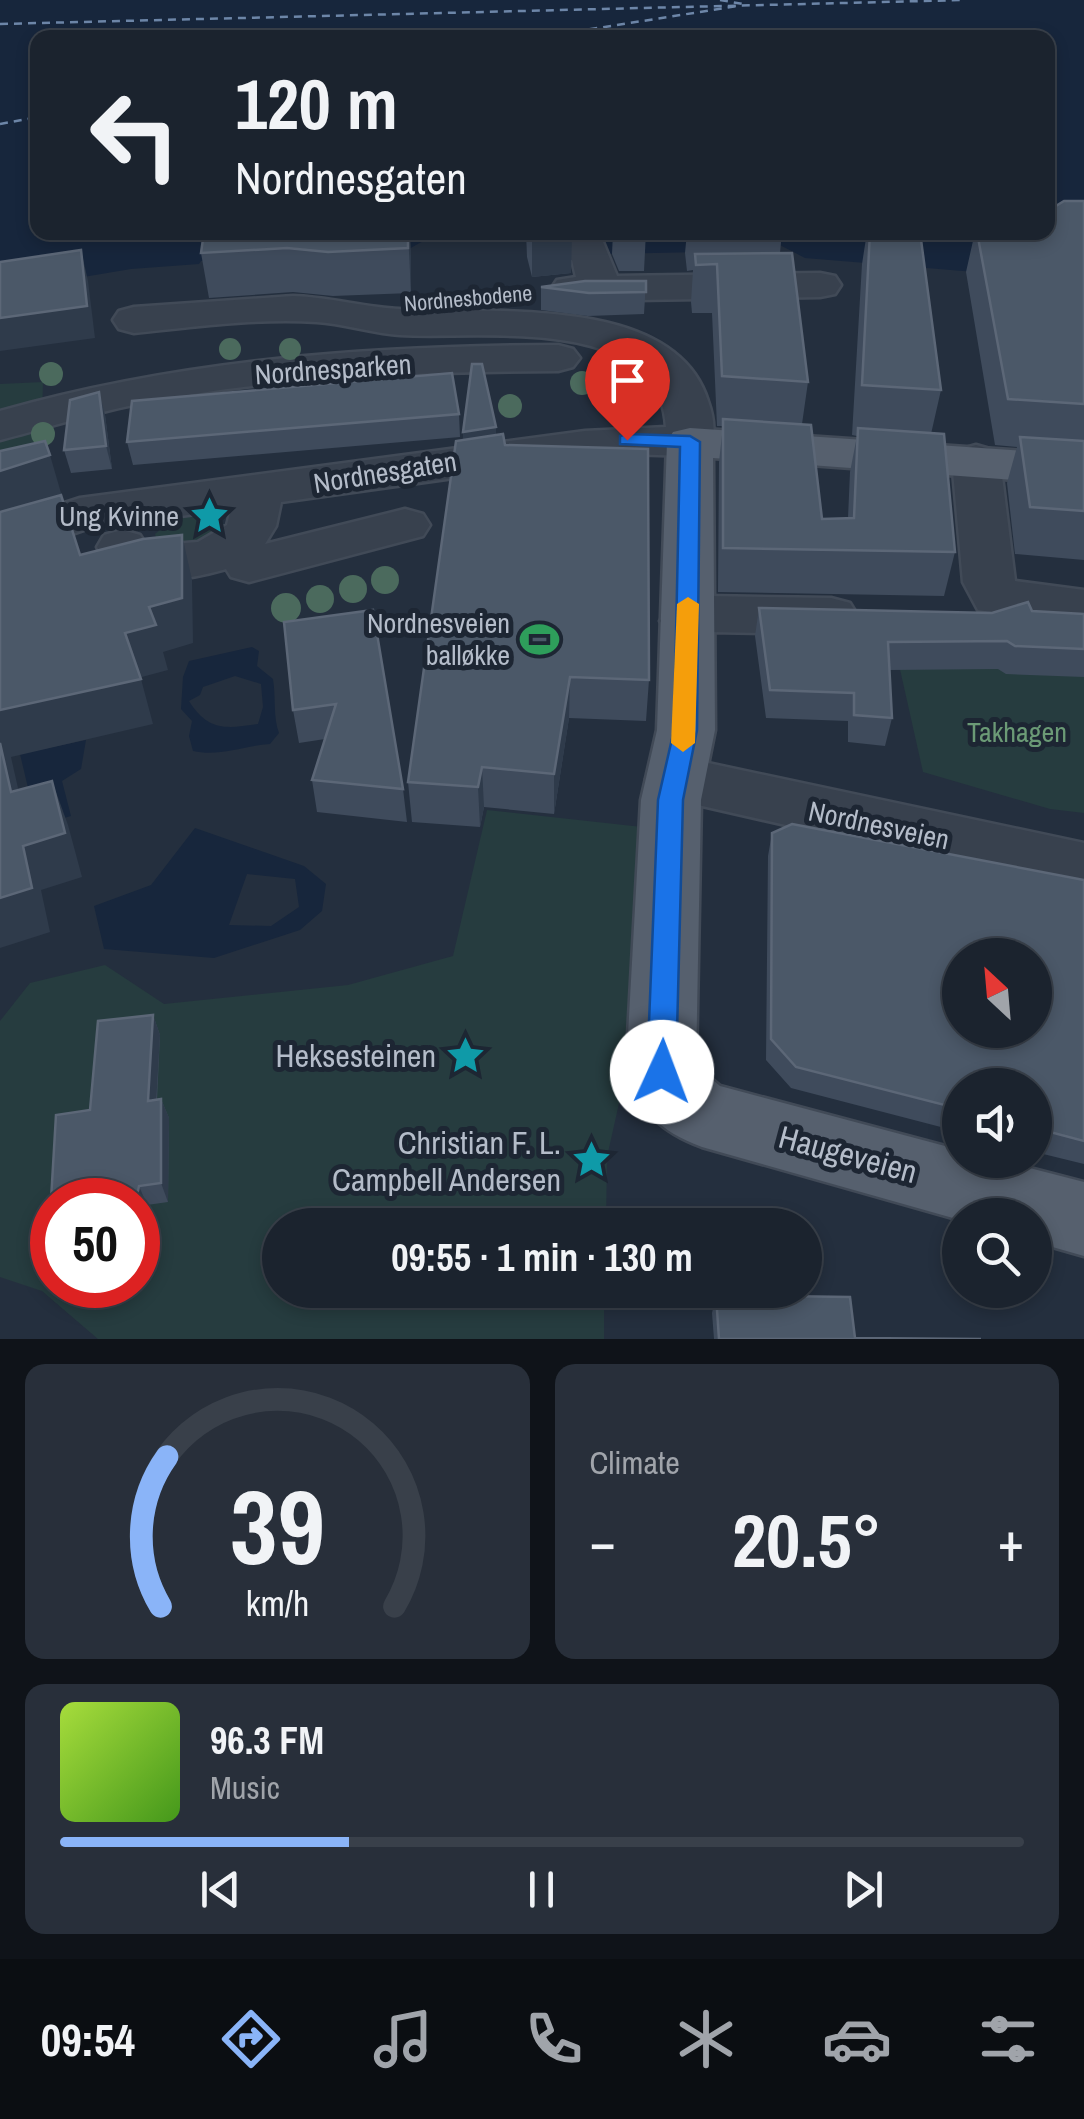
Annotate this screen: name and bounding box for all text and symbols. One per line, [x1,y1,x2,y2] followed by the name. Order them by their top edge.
[235,57,398,151] text: 120 m
[70,70,200,200] icon: left
[235,147,467,208] text: Nordnesgaten
[403,277,533,319] street label: Nordnesbodene
[585,338,670,441] pin
[253,345,413,393] street label: Nordnesparken
[600,353,655,408] icon: arrive
[311,442,459,502] street label: Nordnesgaten
[188,495,230,537] place icon: Ung Kvinne
[59,497,179,535] place label: Ung Kvinne
[367,604,510,674] place label: Nordnesveien balløkke
[519,618,561,660] sports icon: Nordnesveien balløkke
[967,713,1067,751] park label: Takhagen
[805,792,953,858] street label: Nordnesveien
[942,938,1052,1048] north arrow
[942,938,1052,1308] map controls
[610,1020,714,1124] position arrow
[276,1034,436,1077] place label: Heksesteinen
[445,1034,487,1076] place icon: Heksesteinen
[942,1068,1052,1178] button: sound
[774,1115,922,1193] street label: Haugeveien
[332,1121,561,1201] place label: Christian F. L. Campbell Andersen
[570,1139,612,1181] place icon: Christian F. L. Campbell Andersen
[30,1178,160,1308] speed limit sign: 50
[942,1198,1052,1308] button: search
[391,1232,693,1283] text: 09:55 · 1 min · 130 m
[590,1441,680,1484] text: Climate
[230,1456,325,1596] text: 39
[732,1489,882,1590] text: 20.5°
[590,1504,616,1578] text: −
[998,1504,1024,1578] text: +
[245,1579,309,1627] text: km/h
[210,1715,324,1766] text: 96.3 FM
[210,1766,280,1809] text: Music
[193,1862,248,1917] icon: previous
[514,1862,569,1917] icon: pause
[836,1862,891,1917] icon: next
[216,2004,286,2074] icon: directions
[368,2004,438,2074] icon: music
[519,2004,589,2074] icon: phone
[671,2004,741,2074] icon: climate
[822,2004,892,2074] icon: car
[973,2004,1043,2074] icon: filters
[41,2009,135,2070] text: 09:54

